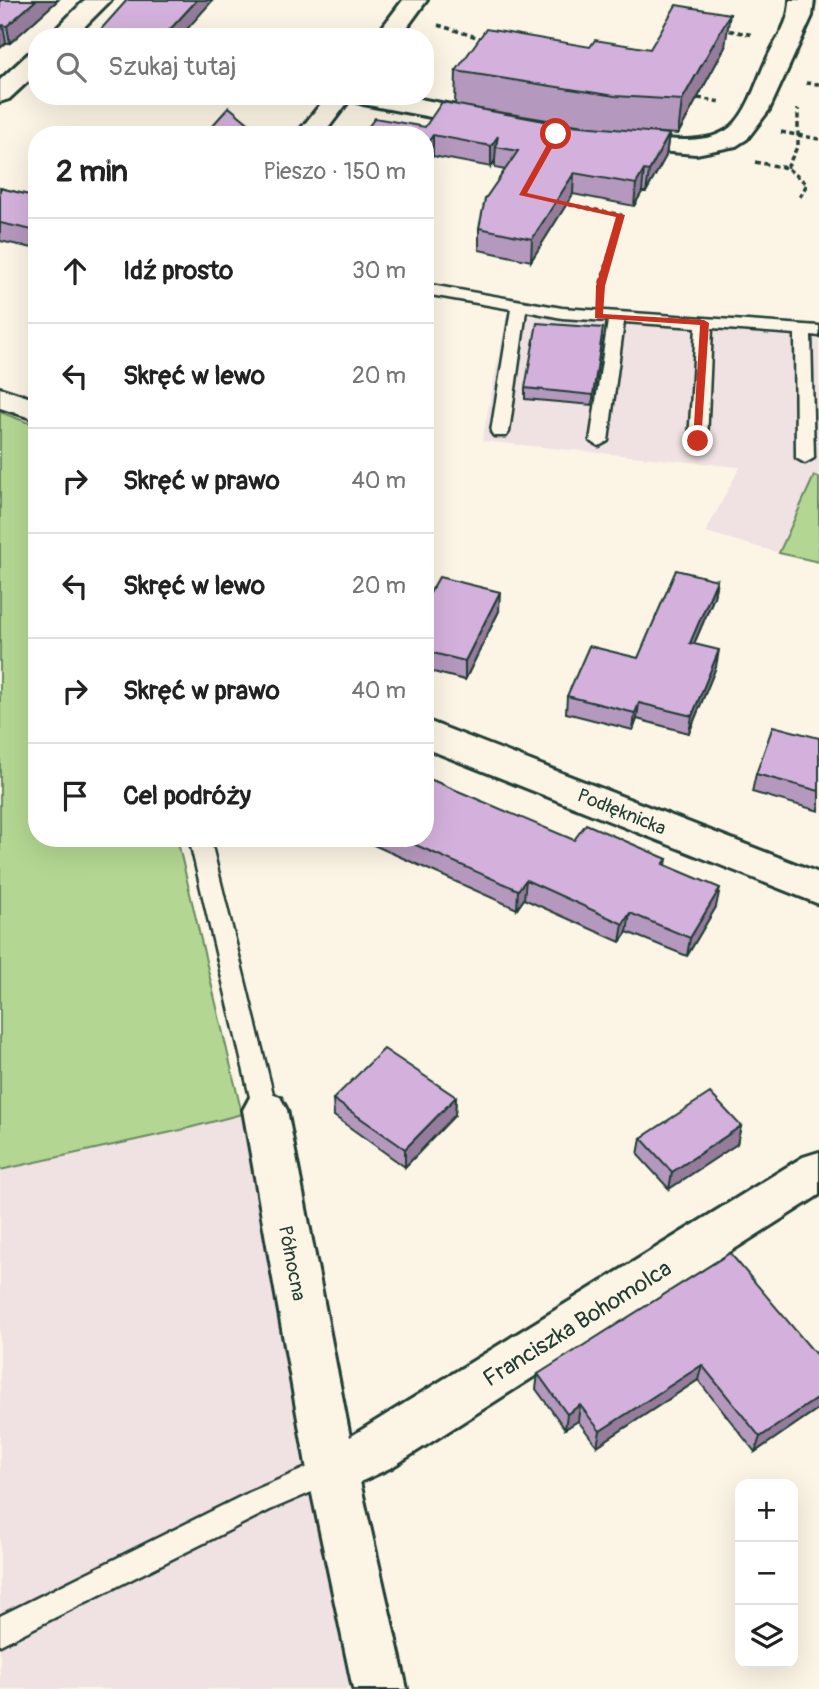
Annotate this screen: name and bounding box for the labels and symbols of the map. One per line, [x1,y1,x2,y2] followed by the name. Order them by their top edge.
[540,118,571,149] route start
[682,425,713,456] route end
[574,783,670,841] street label: Podłęknicka
[273,1224,311,1303] street label: Północna
[478,1254,677,1393] street label: Franciszka Bohomolca

